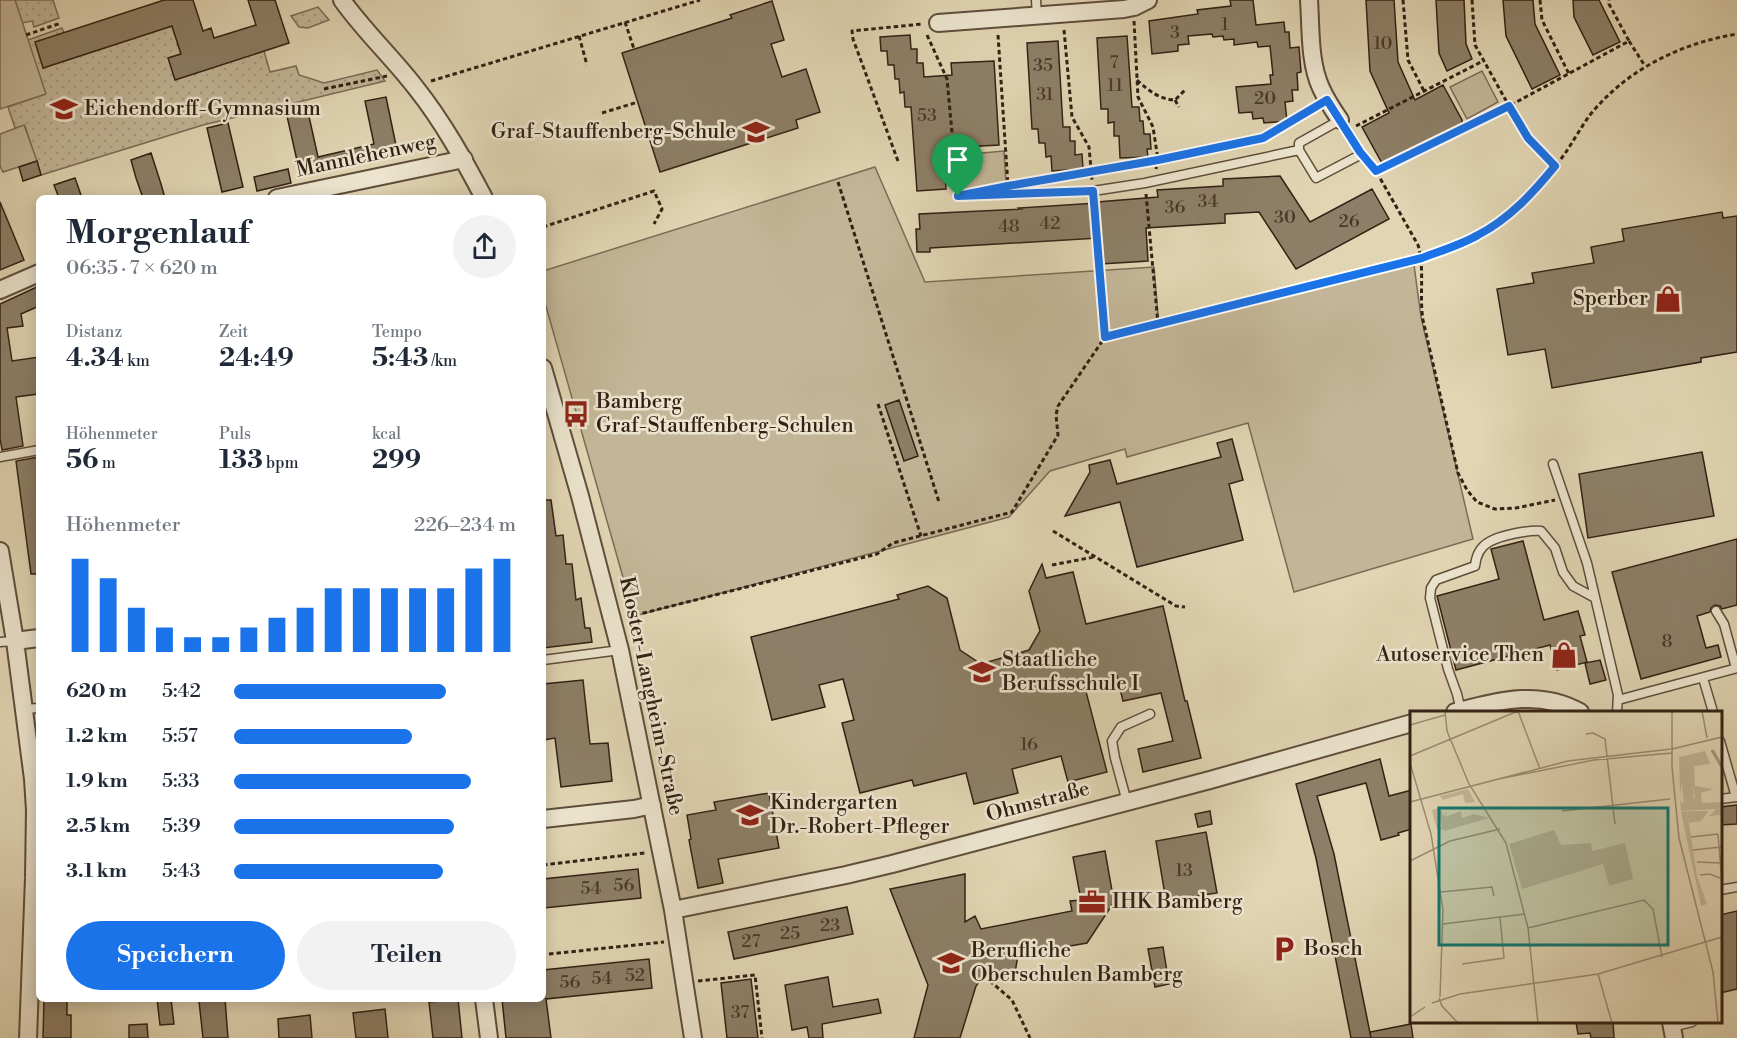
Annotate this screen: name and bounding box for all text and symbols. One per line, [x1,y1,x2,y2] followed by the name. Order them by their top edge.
[1221,13,1229,36] house number: 1
[1170,21,1180,44] house number: 3
[1373,32,1393,55] house number: 10
[1109,51,1119,74] house number: 7
[1033,54,1053,77] house number: 35
[1107,74,1123,97] house number: 11
[1036,83,1054,106] house number: 31
[1254,87,1276,110] house number: 20
[49,94,79,124] school or university icon: Eichendorff-Gymnasium
[84,96,321,122] place label: Eichendorff-Gymnasium
[917,104,937,127] house number: 53
[741,117,771,147] school or university icon: Graf-Stauffenberg-Schule
[491,119,736,145] place label: Graf-Stauffenberg-Schule
[294,128,438,184] street label: Mannlehenweg
[932,134,983,196] pin
[941,143,974,176] icon: arrive
[1198,190,1219,213] house number: 34
[1165,196,1186,219] house number: 36
[1274,206,1296,229] house number: 30
[1338,210,1360,233] house number: 26
[1040,212,1060,235] house number: 42
[66,213,249,254] text: Morgenlauf
[453,215,516,278] button: share
[998,215,1020,238] house number: 48
[66,256,218,281] text: 06:35 · 7 × 620 m
[1653,284,1683,314] shop icon: Sperber
[1573,286,1648,312] place label: Sperber
[66,322,122,342] text: Distanz
[219,322,248,342] text: Zeit
[372,322,422,342] text: Tempo
[66,342,124,374] text: 4.34
[219,342,294,374] text: 24:49
[372,342,428,374] text: 5:43
[124,351,150,371] text: km
[428,351,457,371] text: /km
[595,389,854,439] place label: Bamberg Graf-Stauffenberg-Schulen
[561,399,591,429] bus stop icon: Bamberg Graf-Stauffenberg-Schulen
[66,424,158,444] text: Höhenmeter
[219,424,251,444] text: Puls
[372,424,401,444] text: kcal
[66,444,99,476] text: 56
[219,444,263,476] text: 133
[372,444,421,476] text: 299
[99,453,116,473] text: m
[263,453,298,473] text: bpm
[66,513,180,538] text: Höhenmeter
[414,513,516,538] text: 226–234 m
[613,574,689,818] street label: Kloster-Langheim-Straße
[1661,630,1673,653] house number: 8
[1549,640,1579,670] shop icon: Autoservice Then
[1375,642,1544,668] place label: Autoservice Then
[1001,647,1139,697] place label: Staatliche Berufsschule I
[967,657,997,687] school or university icon: Staatliche Berufsschule I
[66,679,127,704] text: 620 m
[162,679,201,704] text: 5:42
[1410,711,1722,1023] inset map
[66,724,128,749] text: 1.2 km
[162,724,198,749] text: 5:57
[1020,733,1038,756] house number: 16
[66,769,128,794] text: 1.9 km
[162,769,200,794] text: 5:33
[983,776,1093,828] street label: Ohmstraße
[770,790,950,840] place label: Kindergarten Dr.-Robert-Pfleger
[735,800,765,830] school or university icon: Kindergarten Dr.-Robert-Pfleger
[66,814,130,839] text: 2.5 km
[162,814,201,839] text: 5:39
[66,859,127,884] text: 3.1 km
[162,859,200,884] text: 5:43
[1175,859,1193,882] house number: 13
[614,874,635,897] house number: 56
[581,877,602,900] house number: 54
[1077,887,1107,917] office icon: IHK Bamberg
[1112,889,1243,915] place label: IHK Bamberg
[820,914,840,937] house number: 23
[66,921,285,990] button: Speichern
[297,921,516,990] button: Teilen
[780,922,800,945] house number: 25
[741,930,761,953] house number: 27
[1269,934,1299,964] parking icon: Bosch
[1303,936,1363,962] place label: Bosch
[970,938,1183,988] place label: Berufliche Oberschulen Bamberg
[936,948,966,978] school or university icon: Berufliche Oberschulen Bamberg
[625,964,645,987] house number: 52
[592,967,613,990] house number: 54
[560,971,581,994] house number: 56
[731,1001,749,1024] house number: 37

